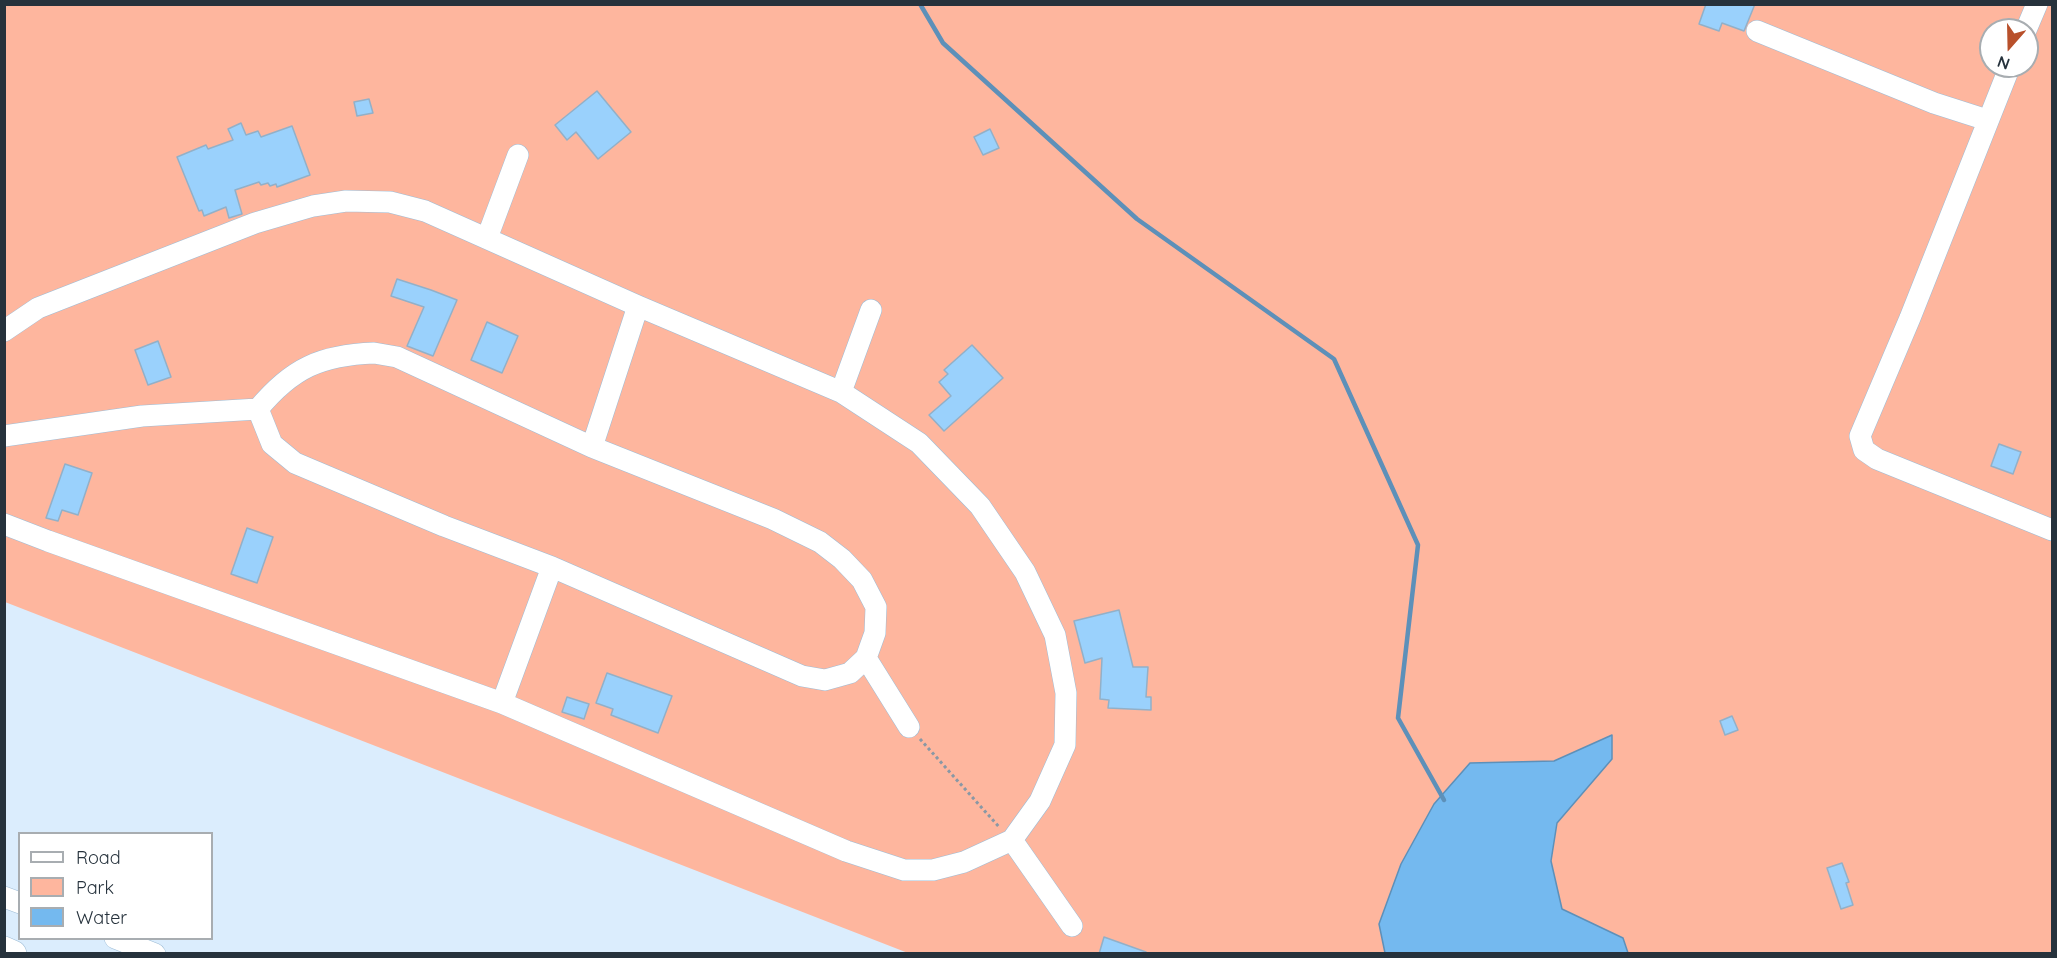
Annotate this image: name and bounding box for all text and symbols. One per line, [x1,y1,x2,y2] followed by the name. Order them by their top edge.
[1979,18,2039,78] north arrow
[1995,52,2012,74] text: N
[18,832,213,940] legend
[76,846,121,869] text: Road
[76,876,114,899] text: Park
[76,906,127,929] text: Water

